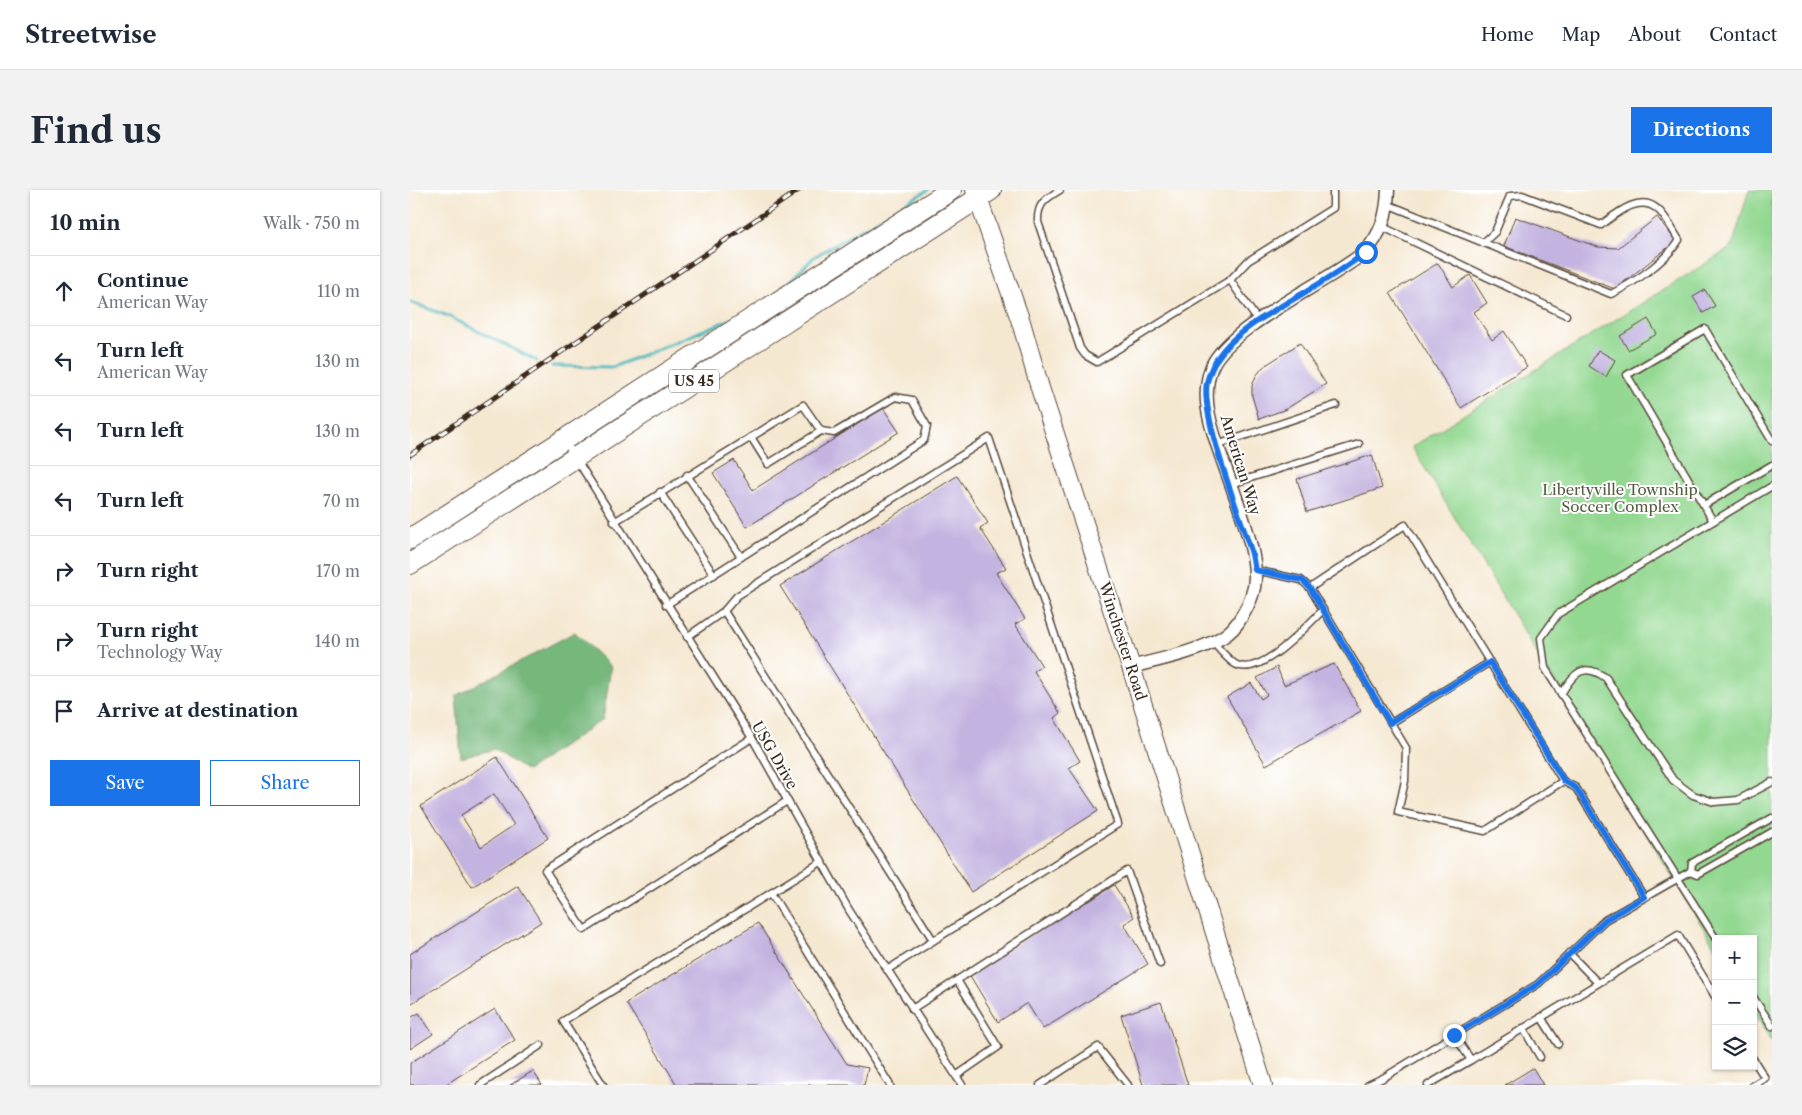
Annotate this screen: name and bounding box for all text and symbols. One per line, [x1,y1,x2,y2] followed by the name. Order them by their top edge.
[25,20,157,49] text: Streetwise
[1481,24,1534,46] text: Home
[1562,24,1600,46] text: Map
[1628,24,1681,46] text: About
[1709,24,1777,46] text: Contact
[1631,107,1772,153] button: Directions
[30,109,162,152] text: Find us
[50,210,121,235] text: 10 min
[263,213,360,233] text: Walk · 750 m
[1355,241,1378,264] route start
[97,269,189,292] text: Continue
[50,277,78,305] icon: ahead
[317,281,360,301] text: 110 m
[97,292,208,312] text: American Way
[97,339,184,362] text: Turn left
[50,347,78,375] icon: left
[315,351,360,371] text: 130 m
[97,362,208,382] text: American Way
[669,370,719,392] road number: US 45
[1216,412,1265,518] street label: American Way
[50,417,78,445] icon: left
[97,419,184,442] text: Turn left
[315,421,360,441] text: 130 m
[1542,480,1698,516] park label: Libertyville Township Soccer Complex
[50,487,78,515] icon: left
[97,489,184,512] text: Turn left
[323,491,360,511] text: 70 m
[50,557,78,585] icon: right
[97,559,198,582] text: Turn right
[316,561,360,581] text: 170 m
[1095,578,1151,703] street label: Winchester Road
[97,619,198,642] text: Turn right
[50,627,78,655] icon: right
[315,631,360,651] text: 140 m
[97,642,223,662] text: Technology Way
[50,697,78,725] icon: arrive
[97,699,298,722] text: Arrive at destination
[748,718,802,792] street label: USG Drive
[50,760,200,806] button: Save
[210,760,360,806] button: Share
[1712,935,1757,1070] map controls
[1712,935,1757,980] button: +
[1712,980,1757,1025] button: −
[1443,1024,1466,1047] route end
[1712,1025,1757,1070] button: layers

